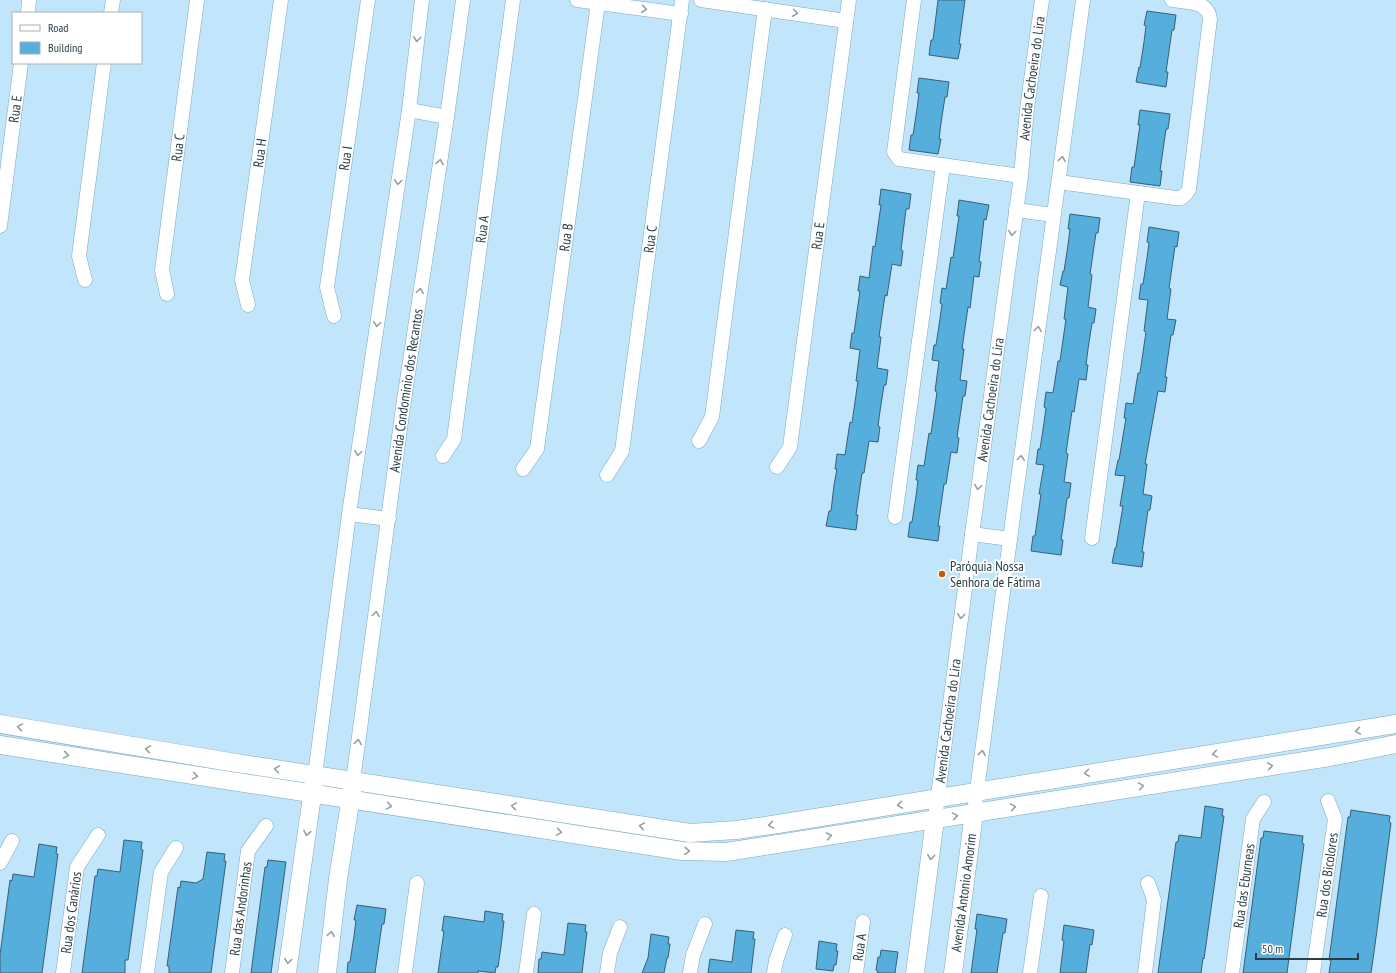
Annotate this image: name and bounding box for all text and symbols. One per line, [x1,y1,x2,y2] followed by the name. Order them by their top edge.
[641,4,647,13] one-way arrow
[792,8,798,17] one-way arrow
[12,12,142,64] legend
[1015,15,1049,141] street label: Avenida Cachoeira do Lira
[48,20,68,35] text: Road
[413,36,422,42] one-way arrow
[48,40,83,55] text: Building
[4,94,26,124] street label: Rua E
[167,132,189,162] street label: Rua C
[249,137,271,168] street label: Rua H
[335,145,356,172] street label: Rua I
[1057,156,1066,162] one-way arrow
[435,159,444,165] one-way arrow
[394,178,403,185] one-way arrow
[471,214,493,244] street label: Rua A
[807,221,829,250] street label: Rua E
[555,222,577,252] street label: Rua B
[639,224,661,254] street label: Rua C
[1008,230,1017,236] one-way arrow
[415,288,424,294] one-way arrow
[385,307,427,473] street label: Avenida Condominio dos Recantos
[373,321,382,327] one-way arrow
[1033,326,1042,332] one-way arrow
[973,336,1008,463] street label: Avenida Cachoeira do Lira
[354,450,363,456] one-way arrow
[1016,455,1025,461] one-way arrow
[974,484,983,490] one-way arrow
[950,557,1040,591] place label: Paróquia Nossa Senhora de Fátima
[937,569,947,579] marker: Paróquia Nossa Senhora de Fátima
[371,611,380,617] one-way arrow
[957,613,966,619] one-way arrow
[931,658,965,784] street label: Avenida Cachoeira do Lira
[17,723,23,732] one-way arrow
[1354,726,1361,734] one-way arrow
[353,739,362,746] one-way arrow
[145,745,151,753] one-way arrow
[1212,749,1219,758] one-way arrow
[977,750,986,756] one-way arrow
[63,751,69,759] one-way arrow
[1267,762,1273,771] one-way arrow
[273,765,280,774] one-way arrow
[1084,768,1090,777] one-way arrow
[191,771,198,780] one-way arrow
[1138,782,1144,791] one-way arrow
[897,800,903,808] one-way arrow
[386,801,392,810] one-way arrow
[511,802,517,811] one-way arrow
[1010,803,1016,811] one-way arrow
[952,812,958,821] one-way arrow
[768,820,774,829] one-way arrow
[639,822,645,831] one-way arrow
[556,827,562,836] one-way arrow
[303,830,312,836] one-way arrow
[1312,831,1342,919] street label: Rua dos Bicolores
[826,832,832,840] one-way arrow
[947,832,980,953] street label: Avenida Antonio Amorim
[1229,842,1259,929] street label: Rua das Eburneas
[684,847,690,855] one-way arrow
[927,854,936,861] one-way arrow
[225,860,256,957] street label: Rua das Andorinhas
[57,870,85,955] street label: Rua dos Canários
[326,931,335,937] one-way arrow
[849,932,870,962] street label: Rua A
[1256,935,1358,961] scale bar
[1262,941,1283,956] text: 50 m
[284,958,293,964] one-way arrow

